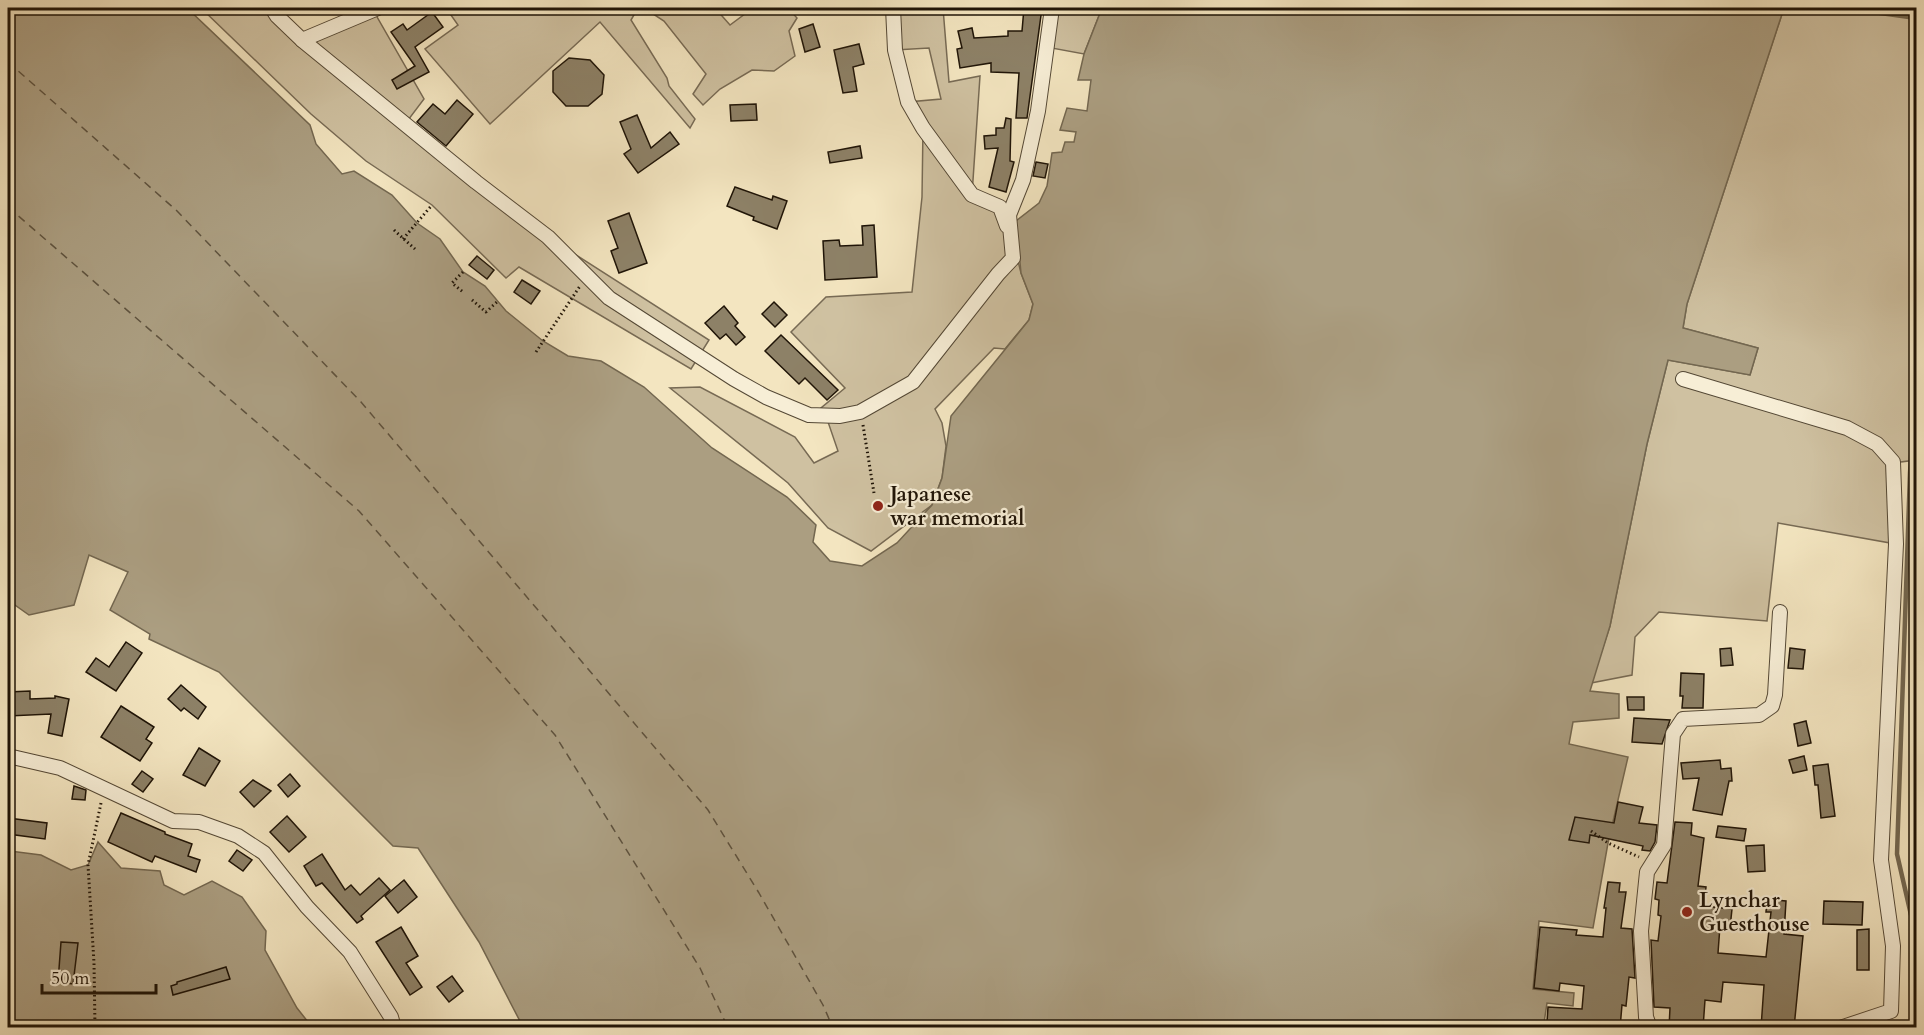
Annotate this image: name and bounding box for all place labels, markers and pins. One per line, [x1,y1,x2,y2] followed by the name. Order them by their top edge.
[887,480,1024,533] place label: Japanese war memorial
[871,499,885,513] marker: Japanese war memorial
[1699,886,1810,939] place label: Lynchar Guesthouse
[1680,905,1694,919] marker: Lynchar Guesthouse

